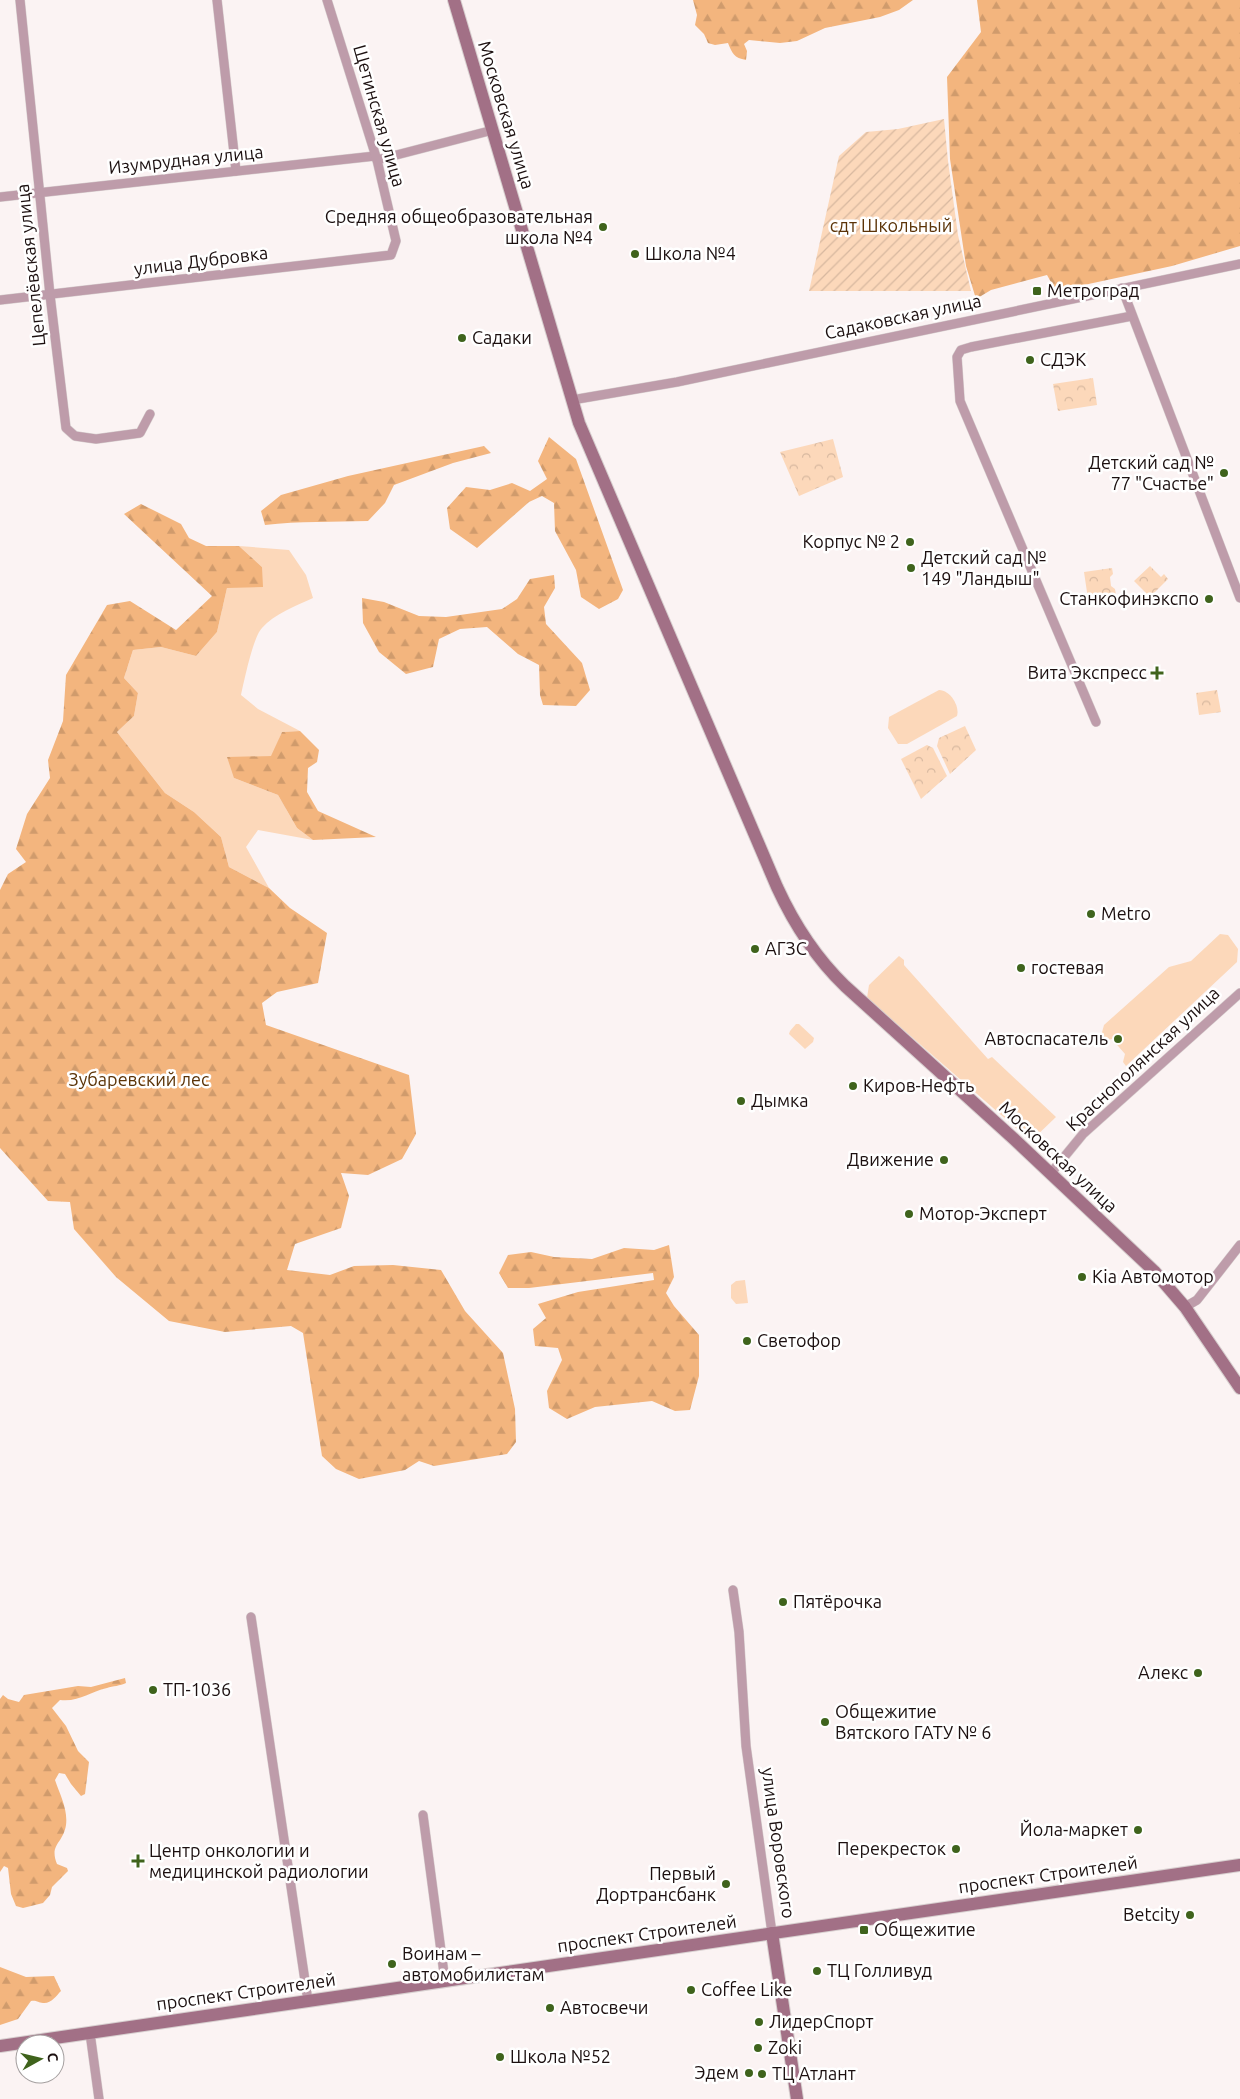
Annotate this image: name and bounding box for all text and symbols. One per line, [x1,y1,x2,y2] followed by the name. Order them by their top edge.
[475,38,539,191] street label: Московская улица
[350,42,410,189] street label: Щетинская улица
[107,141,264,177] street label: Изумрудная улица
[12,183,48,347] street label: Цепелёвская улица
[325,206,593,247] place label: Средняя общеобразовательная школа №4
[830,215,952,235] park label: сдт Школьный
[597,221,609,233] marker: Средняя общеобразовательная школа №4
[133,242,269,278] street label: улица Дубровка
[645,243,736,263] place label: Школа №4
[629,248,641,260] marker: Школа №4
[1047,280,1140,300] place label: Метроград
[1031,285,1043,297] marker: Метроград
[823,290,983,342] street label: Садаковская улица
[472,327,532,347] place label: Садаки
[456,332,468,344] marker: Садаки
[1040,349,1086,369] place label: СДЭК
[1024,354,1036,366] marker: СДЭК
[1088,452,1214,493] place label: Детский сад № 77 "Счастье"
[1218,467,1230,479] marker: Детский сад № 77 "Счастье"
[803,531,900,551] place label: Корпус № 2
[904,536,916,548] marker: Корпус № 2
[921,547,1047,588] place label: Детский сад № 149 "Ландыш"
[905,562,917,574] marker: Детский сад № 149 "Ландыш"
[1059,588,1199,608] place label: Станкофинэкспо
[1203,593,1215,605] marker: Станкофинэкспо
[1028,662,1147,682] place label: Вита Экспресс
[1151,667,1163,679] marker: Вита Экспресс
[1101,903,1151,923] place label: Metro
[1085,908,1097,920] marker: Metro
[765,938,807,958] place label: АГЗС
[749,943,761,955] marker: АГЗС
[1031,957,1104,977] place label: гостевая
[1015,962,1027,974] marker: гостевая
[1062,982,1223,1134] street label: Краснополянская улица
[984,1028,1108,1048] place label: Автоспасатель
[1112,1033,1124,1045] marker: Автоспасатель
[69,1069,209,1089] park label: Зубаревский лес
[863,1075,974,1095] place label: Киров-Нефть
[847,1080,859,1092] marker: Киров-Нефть
[751,1090,809,1110] place label: Дымка
[735,1095,747,1107] marker: Дымка
[996,1096,1122,1216] street label: Московская улица
[847,1149,934,1169] place label: Движение
[938,1154,950,1166] marker: Движение
[919,1203,1047,1223] place label: Мотор-Эксперт
[903,1208,915,1220] marker: Мотор-Эксперт
[1092,1266,1214,1286] place label: Kia Автомотор
[1076,1271,1088,1283] marker: Kia Автомотор
[757,1330,841,1350] place label: Светофор
[741,1335,753,1347] marker: Светофор
[793,1591,882,1611] place label: Пятёрочка
[777,1596,789,1608] marker: Пятёрочка
[1138,1662,1188,1682] place label: Алекс
[1192,1667,1204,1679] marker: Алекс
[163,1679,231,1699] place label: ТП-1036
[147,1684,159,1696] marker: ТП-1036
[835,1701,991,1742] place label: Общежитие Вятского ГАТУ № 6
[819,1716,831,1728] marker: Общежитие Вятского ГАТУ № 6
[759,1766,799,1919] street label: улица Воровского
[1020,1819,1128,1839] place label: Йола-маркет
[1132,1824,1144,1836] marker: Йола-маркет
[837,1838,946,1858] place label: Перекресток
[149,1840,369,1881] place label: Центр онкологии и медицинской радиологии
[950,1843,962,1855] marker: Перекресток
[957,1852,1139,1897] street label: проспект Строителей
[131,1854,145,1868] marker: Центр онкологии и медицинской радиологии
[596,1863,716,1904] place label: Первый Дортрансбанк
[720,1878,732,1890] marker: Первый Дортрансбанк
[1123,1904,1180,1924] place label: Betcity
[1184,1909,1196,1921] marker: Betcity
[556,1911,738,1956] street label: проспект Строителей
[874,1919,976,1939] place label: Общежитие
[858,1924,870,1936] marker: Общежитие
[402,1943,545,1984] place label: Воинам – автомобилистам
[386,1958,398,1970] marker: Воинам – автомобилистам
[827,1960,933,1980] place label: ТЦ Голливуд
[811,1965,823,1977] marker: ТЦ Голливуд
[155,1969,337,2014] street label: проспект Строителей
[701,1979,793,1999] place label: Coffee Like
[685,1984,697,1996] marker: Coffee Like
[560,1997,649,2017] place label: Автосвечи
[544,2002,556,2014] marker: Автосвечи
[769,2011,874,2031] place label: ЛидерСпорт
[753,2016,765,2028] marker: ЛидерСпорт
[15,2034,65,2084] north arrow
[768,2037,802,2057] place label: Zoki
[752,2042,764,2054] marker: Zoki
[510,2046,611,2066] place label: Школа №52
[494,2051,506,2063] marker: Школа №52
[44,2052,61,2063] text: С
[695,2062,739,2082] place label: Эдем
[772,2063,856,2083] place label: ТЦ Атлант
[743,2067,755,2079] marker: Эдем
[756,2068,768,2080] marker: ТЦ Атлант

